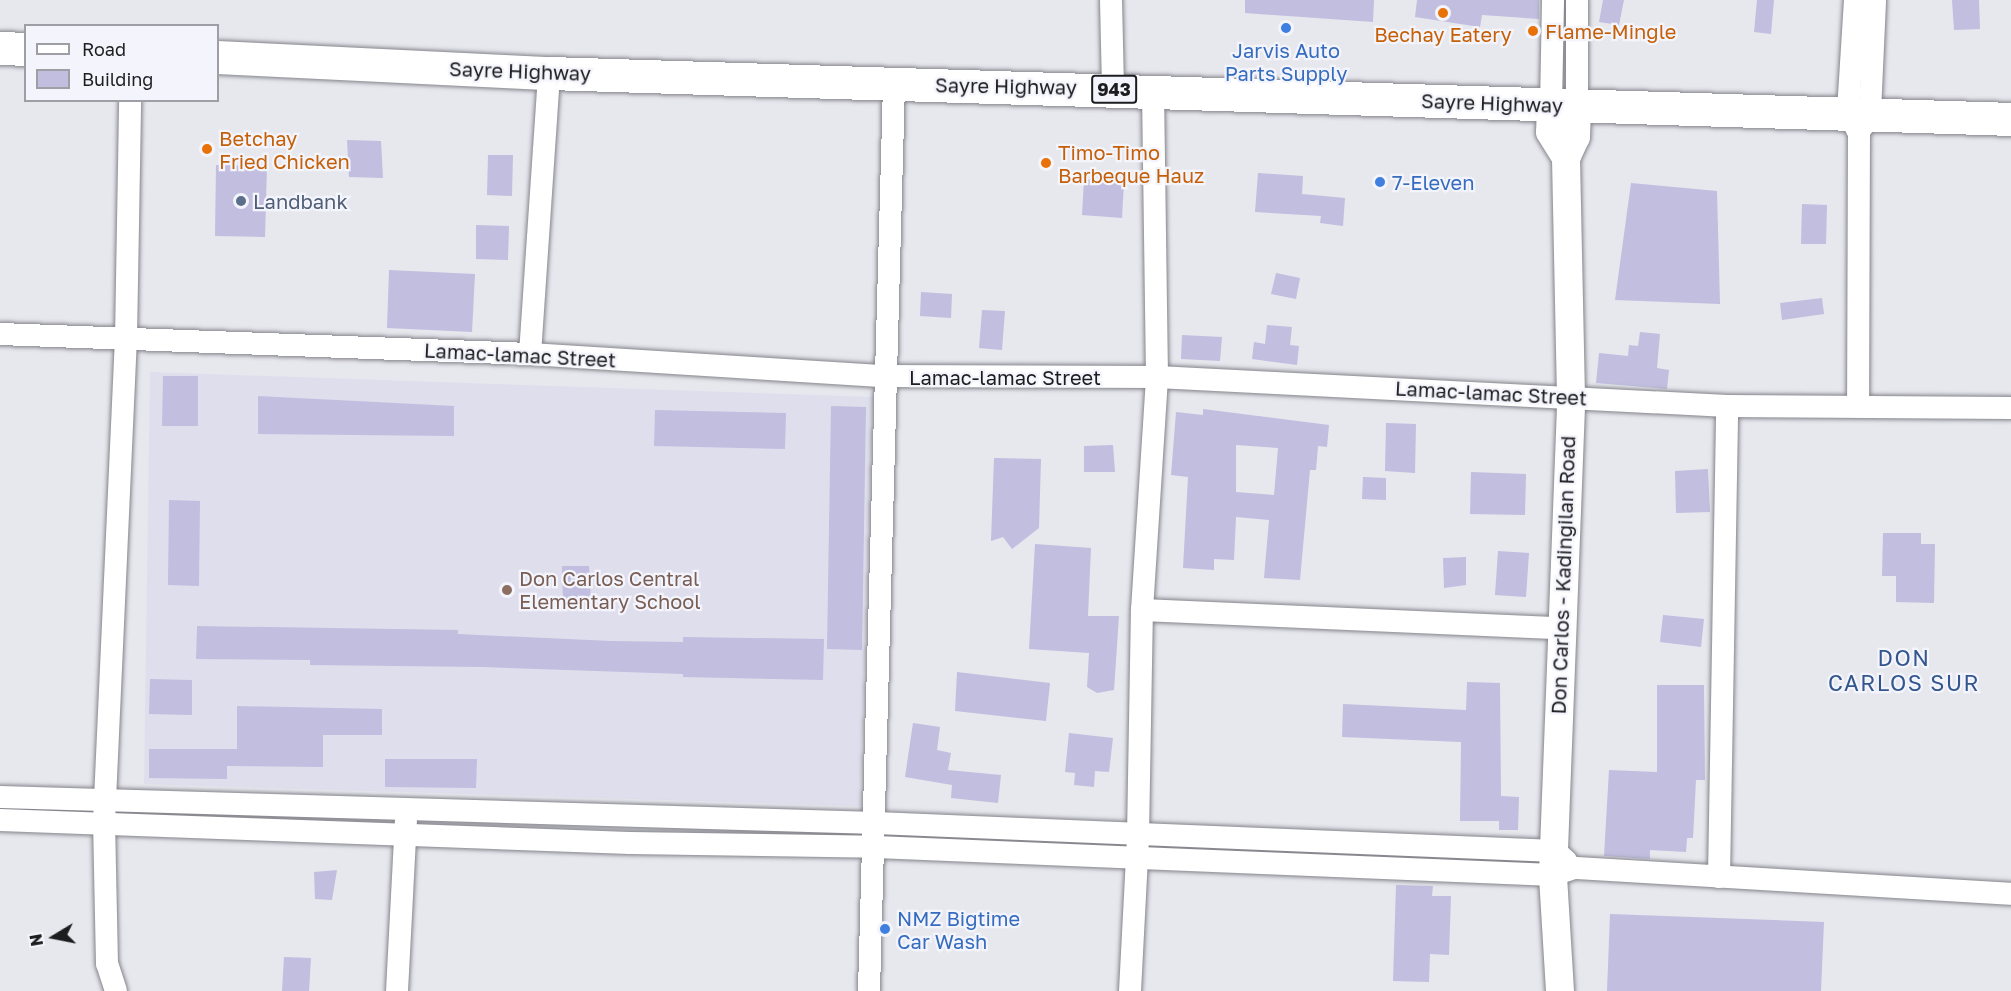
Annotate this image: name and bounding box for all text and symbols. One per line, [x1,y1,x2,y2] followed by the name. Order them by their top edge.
[1436,6,1450,20] marker: Bechay Eatery
[1545,19,1676,43] place label: Flame-Mingle
[1279,21,1293,35] marker: Jarvis Auto Parts Supply
[1374,22,1512,46] place label: Bechay Eatery
[24,24,219,102] legend
[1526,24,1540,38] marker: Flame-Mingle
[82,38,126,60] text: Road
[1225,38,1347,85] place label: Jarvis Auto Parts Supply
[449,57,591,85] street label: Sayre Highway
[82,68,153,90] text: Building
[935,73,1077,99] street label: Sayre Highway
[1090,74,1138,104] road number: 943
[1421,89,1563,117] street label: Sayre Highway
[219,126,350,173] place label: Betchay Fried Chicken
[1058,140,1204,187] place label: Timo-Timo Barbeque Hauz
[200,142,214,156] marker: Betchay Fried Chicken
[1039,156,1053,170] marker: Timo-Timo Barbeque Hauz
[1392,170,1474,194] place label: 7-Eleven
[1373,175,1387,189] marker: 7-Eleven
[253,189,348,213] place label: Landbank
[234,194,248,208] marker: Landbank
[423,338,617,372] street label: Lamac-lamac Street
[909,365,1101,389] street label: Lamac-lamac Street
[1394,376,1588,410] street label: Lamac-lamac Street
[1546,435,1580,715] street label: Don Carlos - Kadingilan Road
[519,566,701,613] place label: Don Carlos Central Elementary School
[500,583,514,597] marker: Don Carlos Central Elementary School
[1828,644,1980,696] district label: DON CARLOS SUR
[897,906,1020,953] place label: NMZ Bigtime Car Wash
[24,907,84,967] north arrow
[878,922,892,936] marker: NMZ Bigtime Car Wash
[25,932,47,948] text: N

